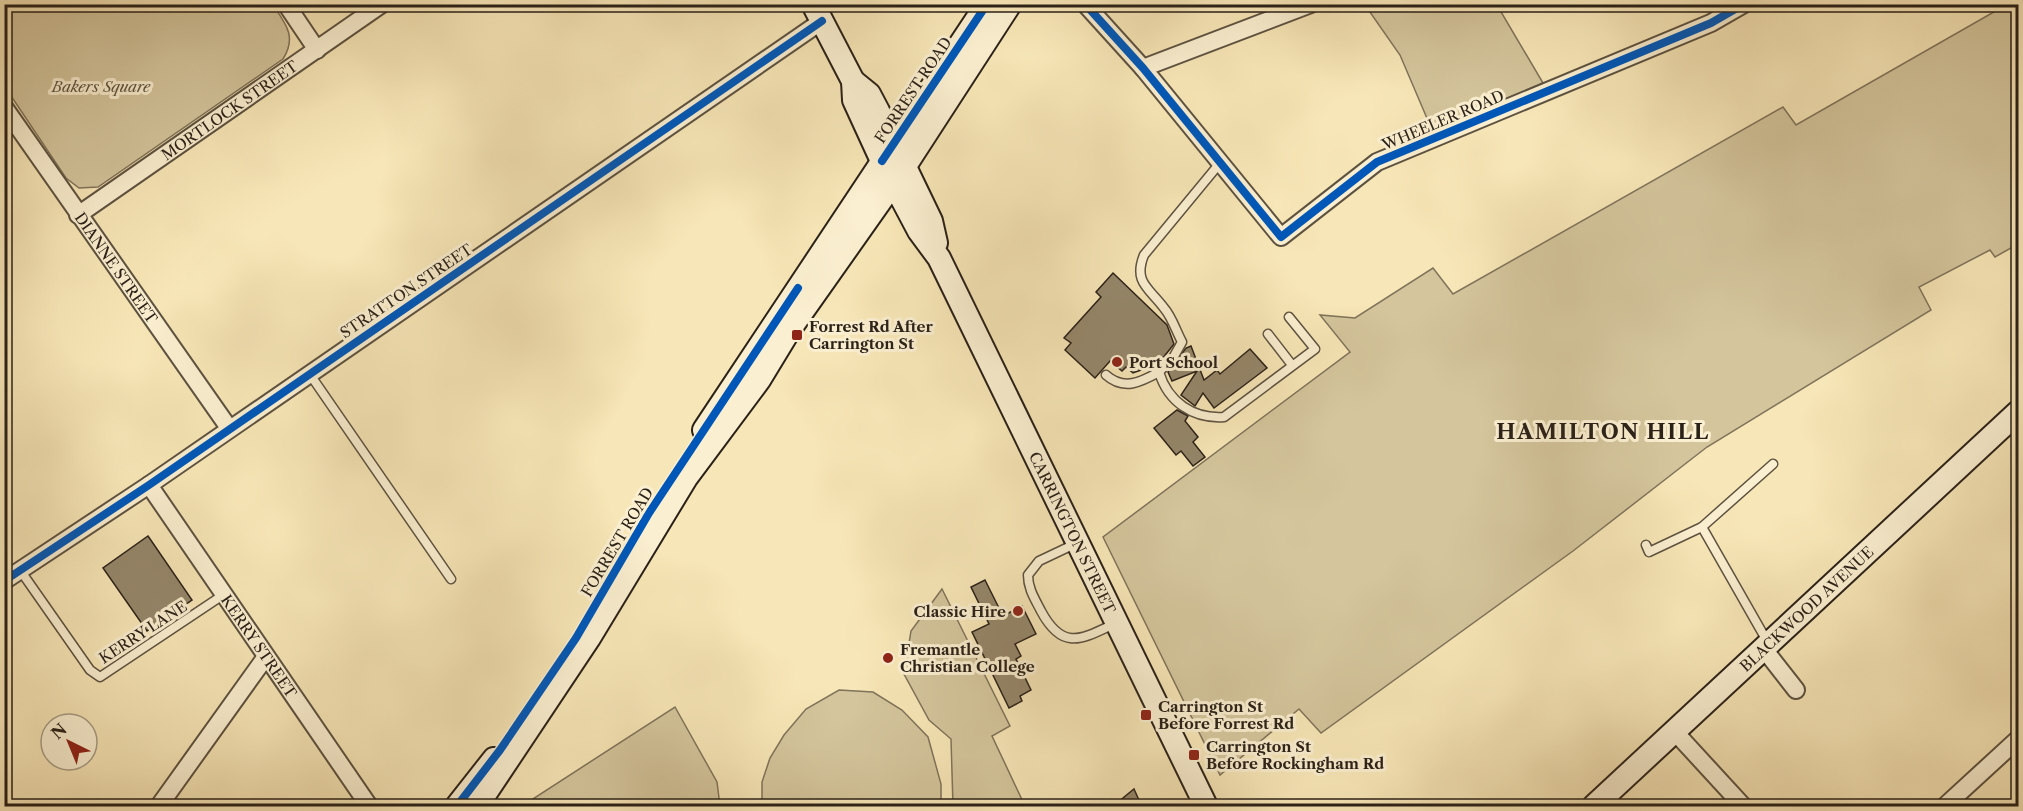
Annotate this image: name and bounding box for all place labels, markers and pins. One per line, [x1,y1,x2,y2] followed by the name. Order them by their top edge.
[809,317,933,353] place label: Forrest Rd After Carrington St
[790,328,804,342] marker: Forrest Rd After Carrington St
[1129,353,1218,372] place label: Port School
[1110,355,1124,369] marker: Port School
[914,602,1006,621] place label: Classic Hire
[1011,604,1025,618] marker: Classic Hire
[900,640,1035,676] place label: Fremantle Christian College
[881,651,895,665] marker: Fremantle Christian College
[1158,697,1294,733] place label: Carrington St Before Forrest Rd
[1139,708,1153,722] marker: Carrington St Before Forrest Rd
[1206,737,1384,773] place label: Carrington St Before Rockingham Rd
[1187,748,1201,762] marker: Carrington St Before Rockingham Rd

